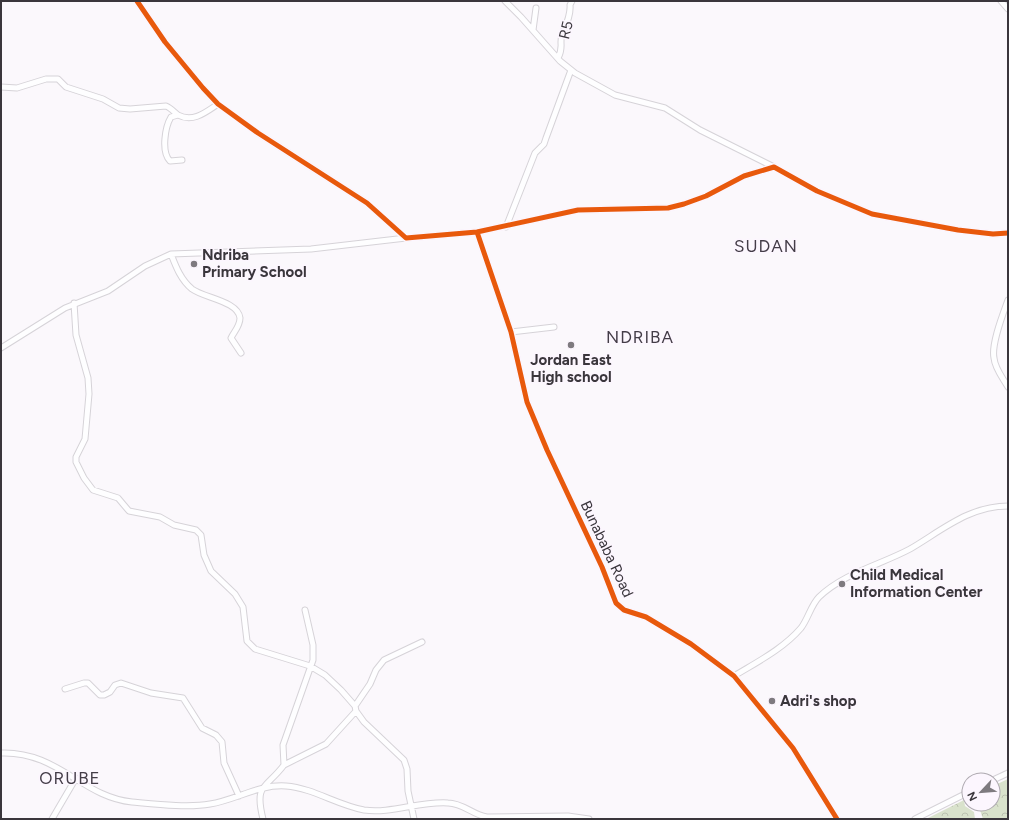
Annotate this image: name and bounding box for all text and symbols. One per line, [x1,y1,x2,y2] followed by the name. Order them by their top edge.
[555,19,577,41] street label: R5
[734,236,798,256] district label: SUDAN
[202,246,307,281] place label: Ndriba Primary School
[189,259,199,269] marker: Ndriba Primary School
[606,327,674,347] district label: NDRIBA
[566,340,576,350] marker: Jordan East High school
[530,351,612,386] place label: Jordan East High school
[577,498,637,600] street label: Bunababa Road
[850,566,983,601] place label: Child Medical Information Center
[837,579,847,589] marker: Child Medical Information Center
[780,692,857,710] place label: Adri's shop
[767,696,777,706] marker: Adri's shop
[39,768,101,788] district label: ORUBE
[961,772,1001,812] north arrow
[965,789,980,803] text: N

